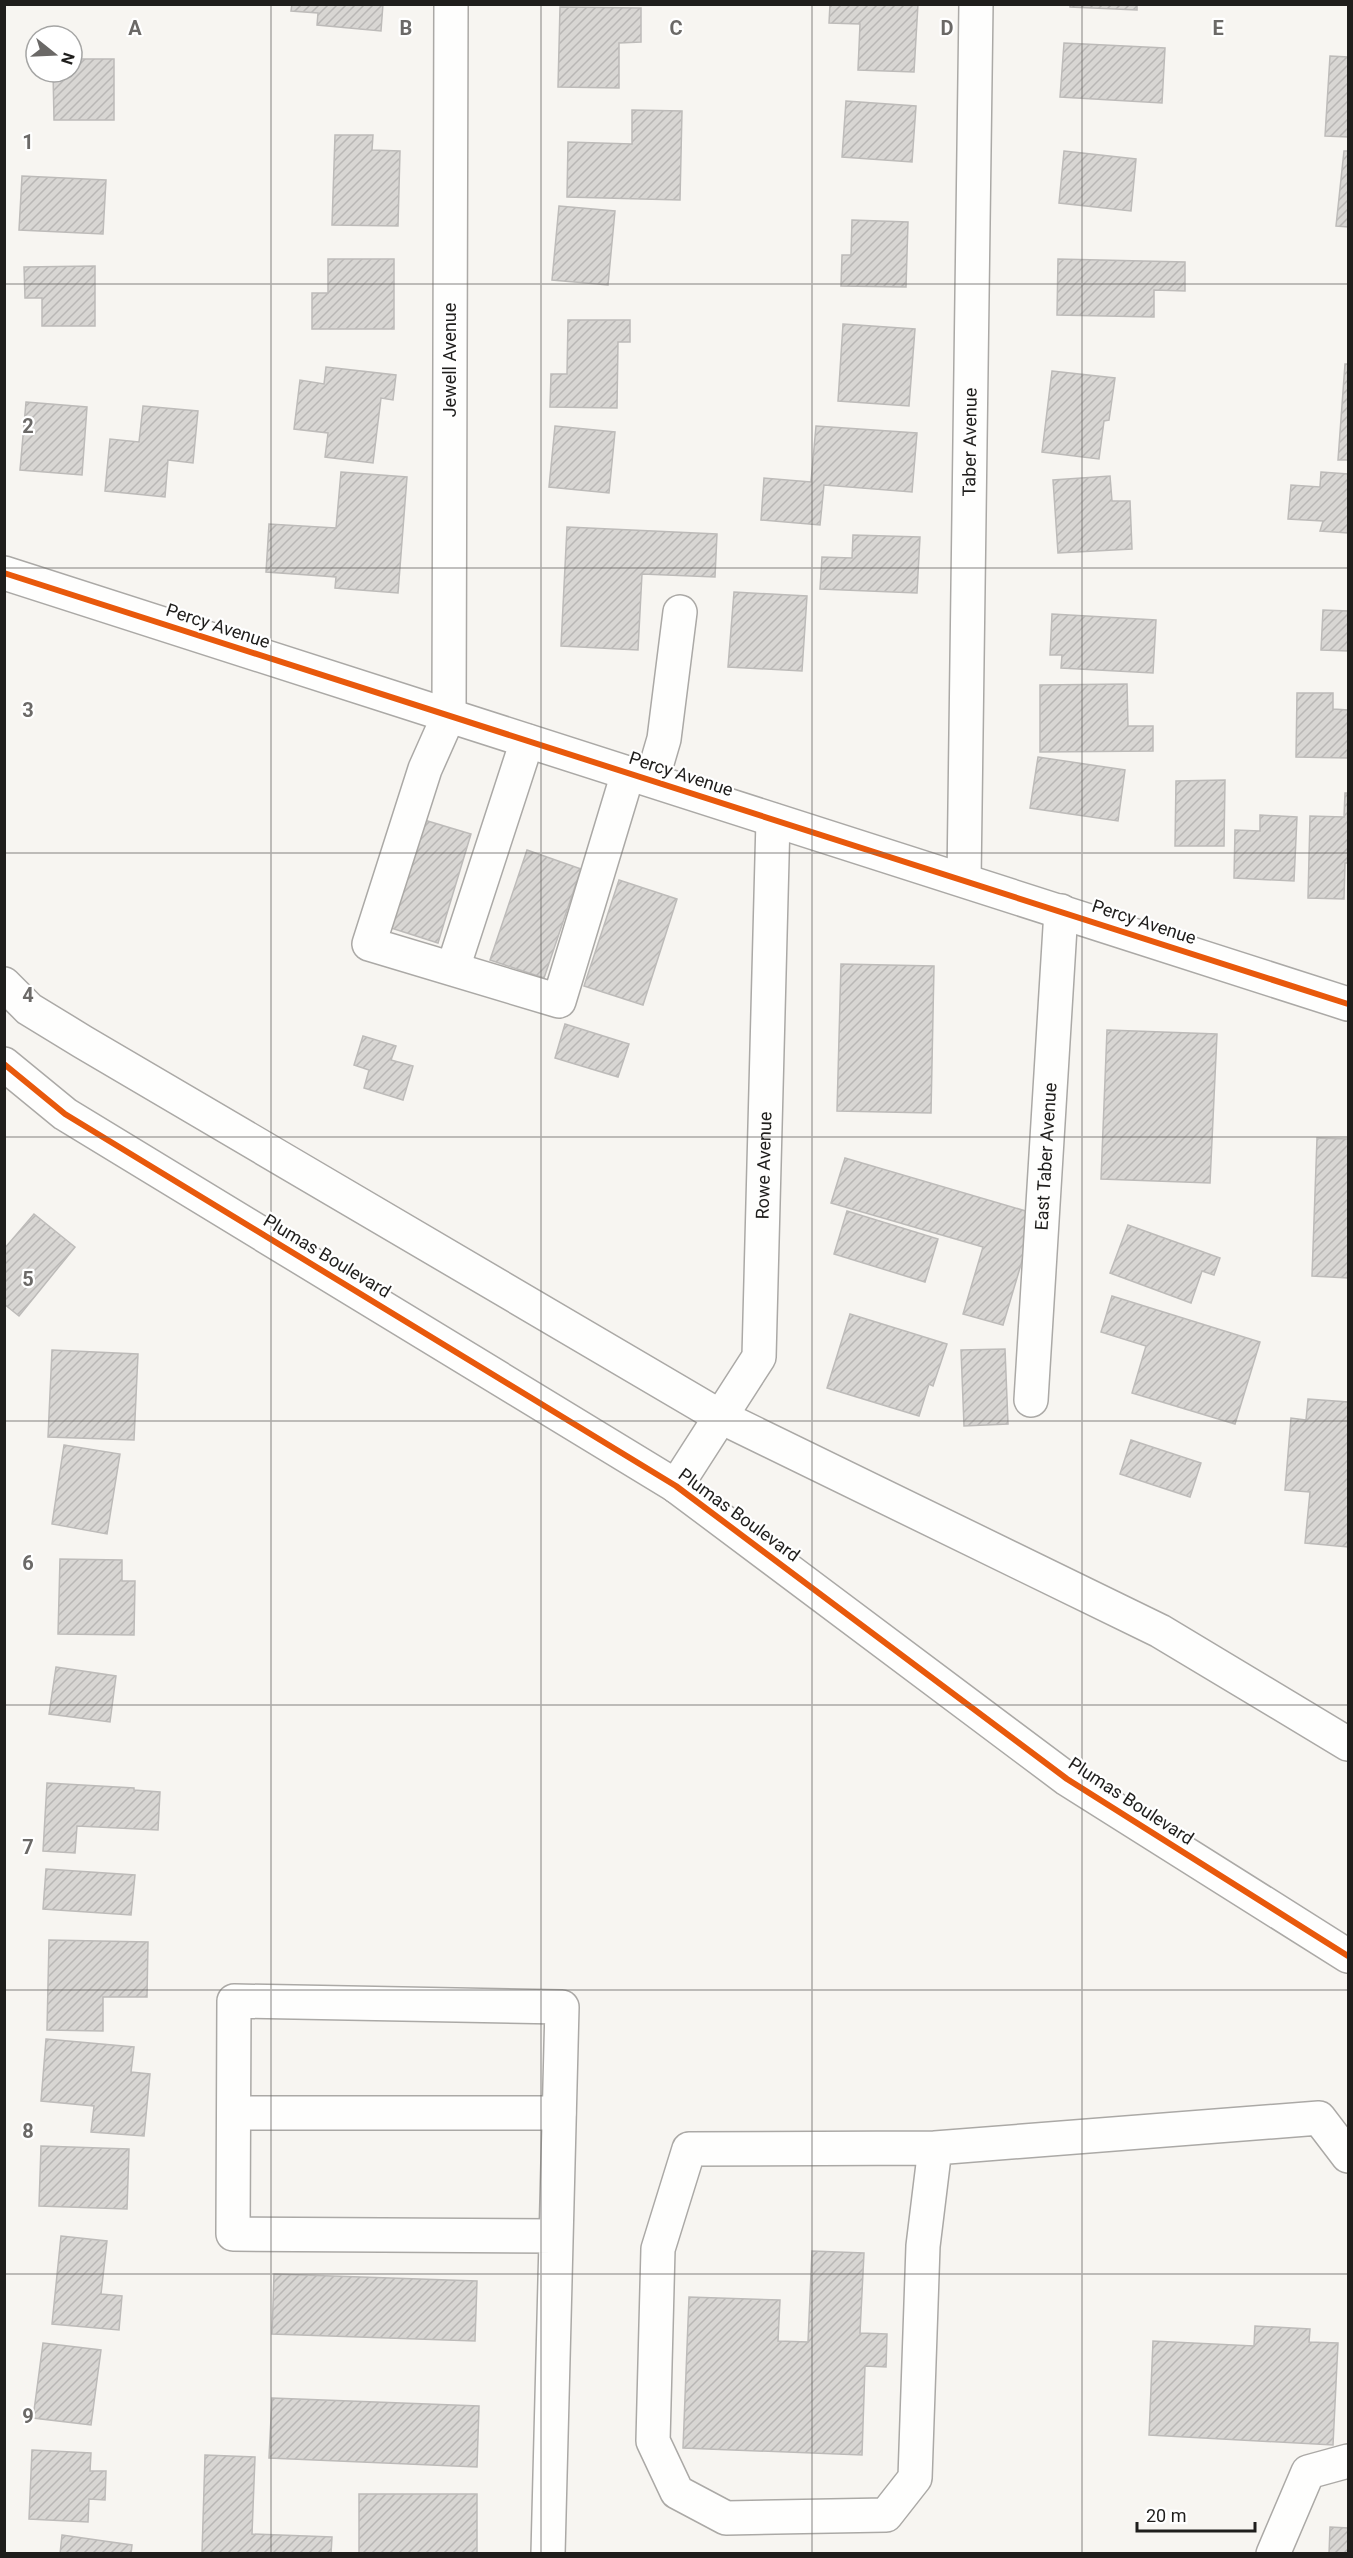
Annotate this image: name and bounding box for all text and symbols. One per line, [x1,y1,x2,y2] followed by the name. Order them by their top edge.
[128,16,142,40] text: A
[400,16,412,40] text: B
[669,16,683,40] text: C
[941,16,954,40] text: D
[1212,16,1224,40] text: E
[24,24,84,84] north arrow
[57,50,79,67] text: N
[22,130,34,154] text: 1
[439,303,460,417] street label: Jewell Avenue
[958,388,981,497] street label: Taber Avenue
[22,414,34,438] text: 2
[164,599,273,652] street label: Percy Avenue
[22,698,34,722] text: 3
[627,747,736,800] street label: Percy Avenue
[1090,895,1199,948] street label: Percy Avenue
[22,983,34,1007] text: 4
[1030,1082,1060,1231] street label: East Taber Avenue
[752,1111,775,1220] street label: Rowe Avenue
[260,1209,395,1302] street label: Plumas Boulevard
[22,1267,34,1291] text: 5
[675,1464,804,1566] street label: Plumas Boulevard
[22,1551,34,1575] text: 6
[1065,1752,1198,1849] street label: Plumas Boulevard
[22,1835,34,1859] text: 7
[22,2119,34,2143] text: 8
[22,2404,34,2428] text: 9
[1137,2495,1256,2533] scale bar
[1146,2505,1186,2526] text: 20 m

